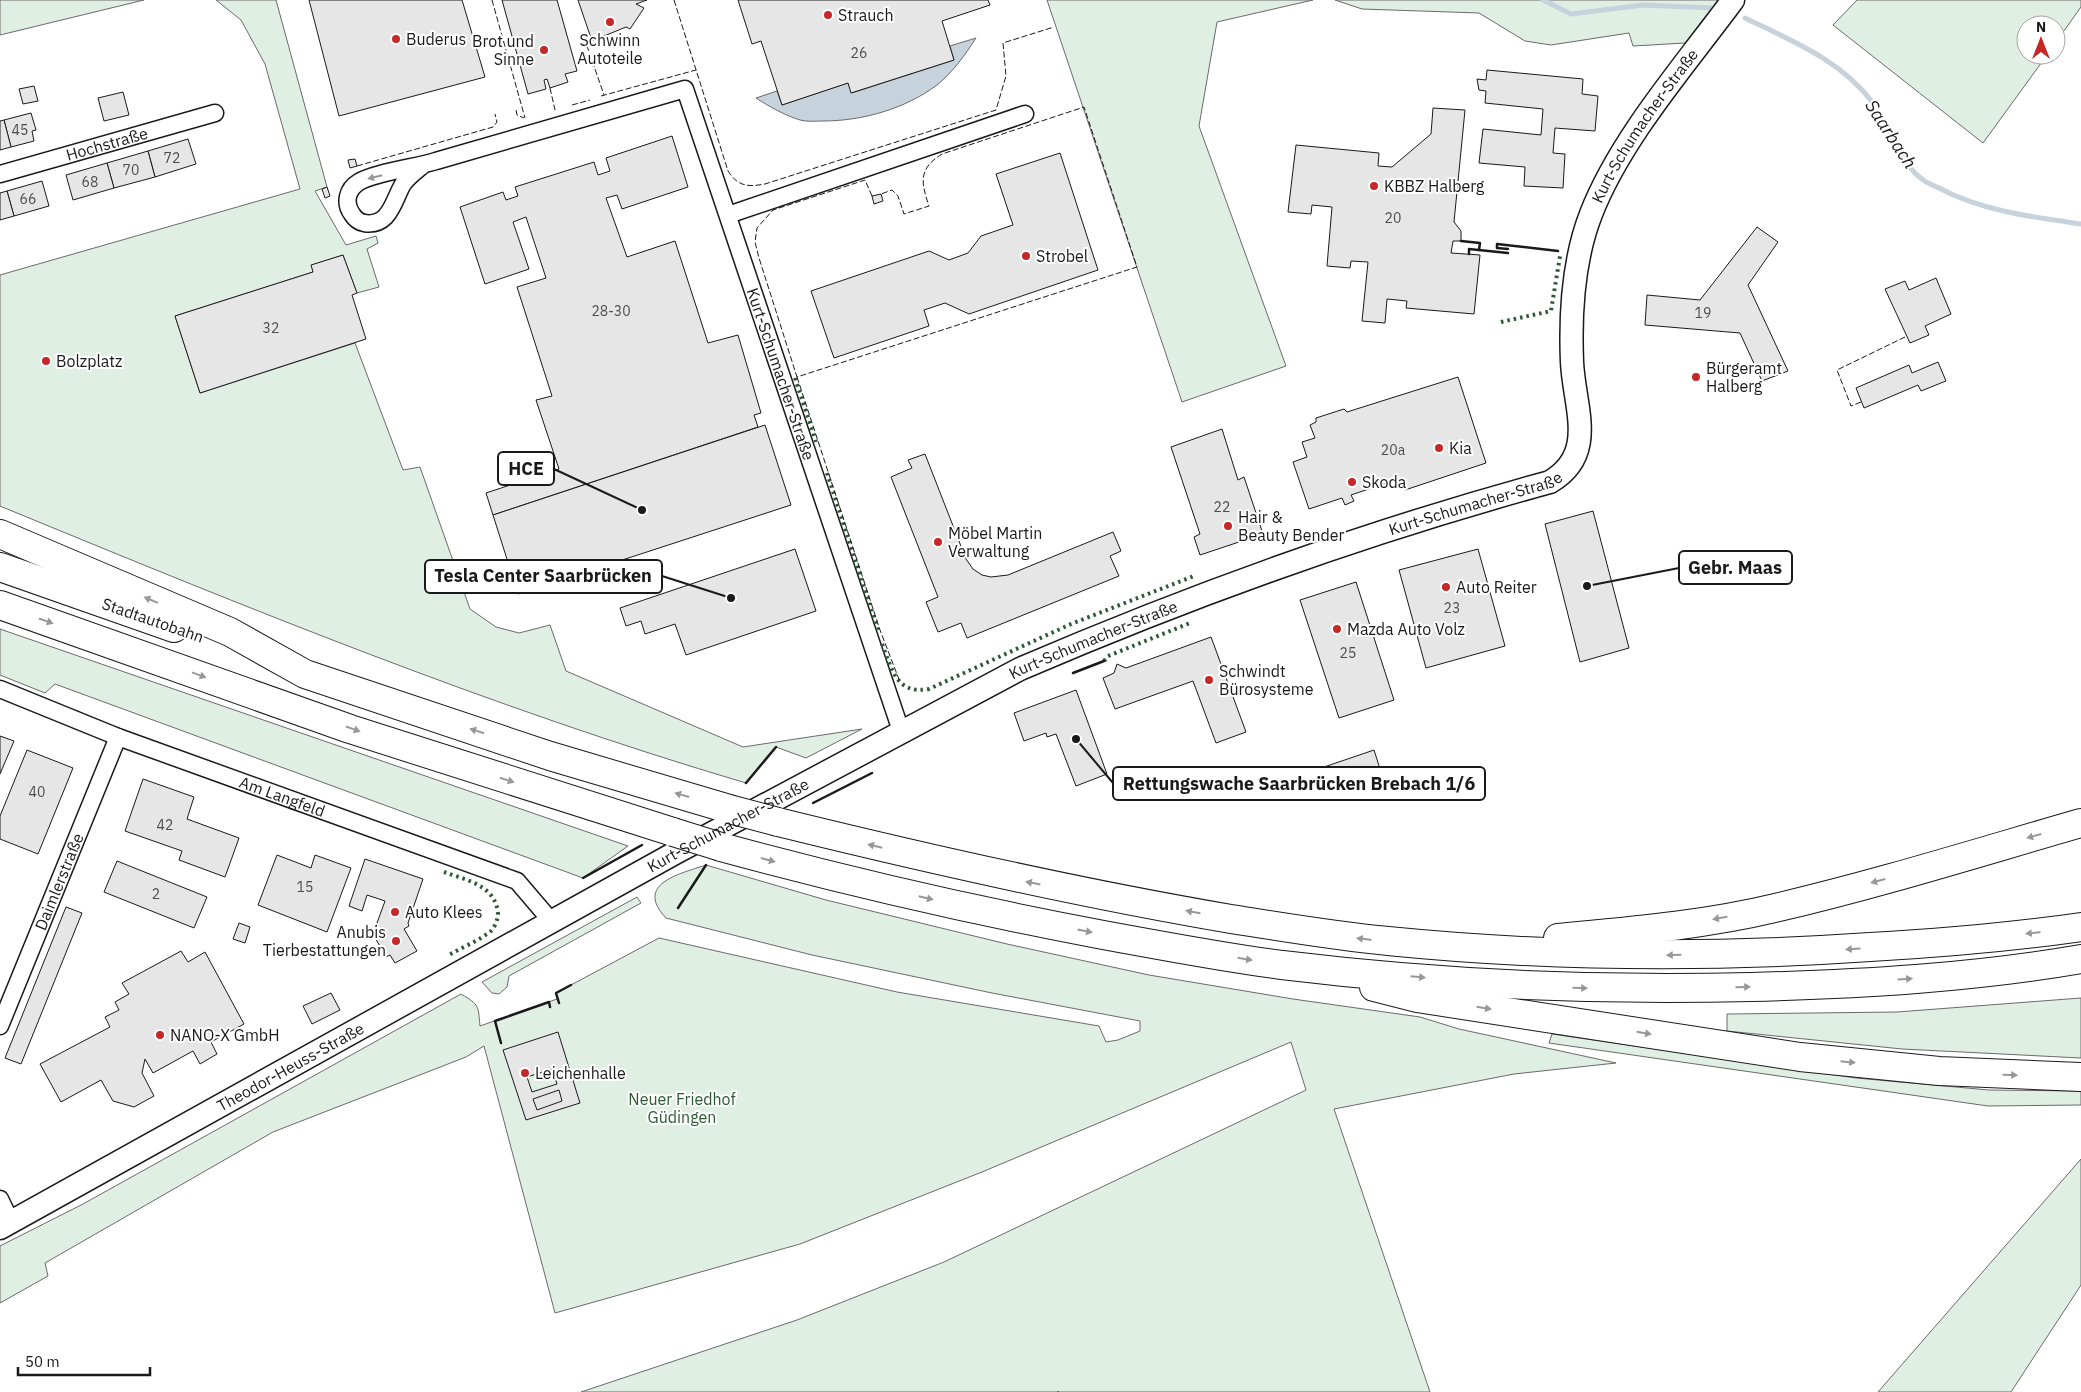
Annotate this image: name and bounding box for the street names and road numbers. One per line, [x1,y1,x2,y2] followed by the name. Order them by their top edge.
[1587,45,1702,206] street label: Kurt-Schumacher-Straße
[64,123,150,165] street label: Hochstraße
[743,285,819,463] street label: Kurt-Schumacher-Straße
[1386,467,1567,539] street label: Kurt-Schumacher-Straße
[99,593,207,647] street label: Stadtautobahn
[1005,596,1180,683] street label: Kurt-Schumacher-Straße
[237,772,328,821] street label: Am Langfeld
[644,773,812,876] street label: Kurt-Schumacher-Straße
[30,830,88,933] street label: Daimlerstraße
[213,1018,367,1116] street label: Theodor-Heuss-Straße

